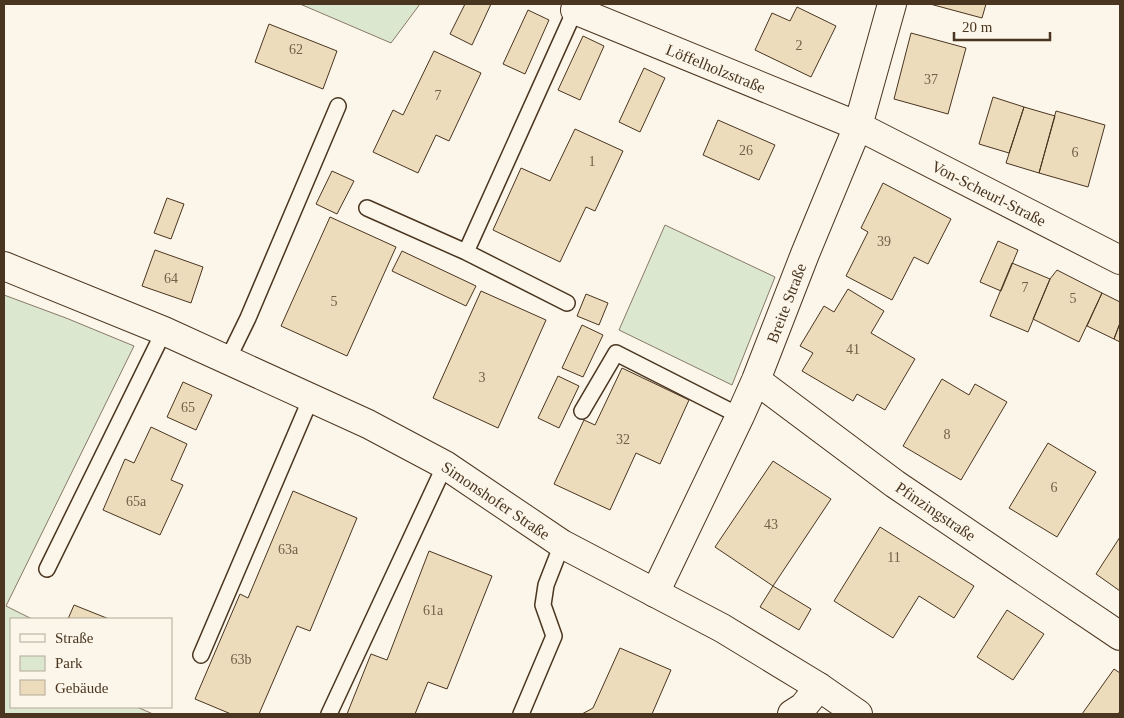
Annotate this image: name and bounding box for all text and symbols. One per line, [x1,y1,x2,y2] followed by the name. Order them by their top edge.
[954,10,1050,42] scale bar
[962,19,993,35] text: 20 m
[796,38,803,53] house number: 2
[664,41,768,96] street label: Löffelholzstraße
[289,42,303,57] house number: 62
[924,72,938,87] house number: 37
[435,88,442,103] house number: 7
[739,143,753,158] house number: 26
[1072,145,1079,160] house number: 6
[589,154,596,169] house number: 1
[929,157,1049,230] street label: Von-Scheurl-Straße
[877,234,891,249] house number: 39
[763,261,809,345] street label: Breite Straße
[164,271,178,286] house number: 64
[1022,280,1029,295] house number: 7
[1070,291,1077,306] house number: 5
[331,294,338,309] house number: 5
[846,342,860,357] house number: 41
[479,370,486,385] house number: 3
[181,400,195,415] house number: 65
[944,427,951,442] house number: 8
[616,432,630,447] house number: 32
[438,458,553,543] street label: Simonshofer Straße
[892,479,979,545] street label: Pfinzingstraße
[1051,480,1058,495] house number: 6
[126,494,147,509] house number: 65a
[764,517,778,532] house number: 43
[278,542,299,557] house number: 63a
[887,550,901,565] house number: 11
[423,603,444,618] house number: 61a
[10,618,172,708] legend
[55,630,94,646] text: Straße
[231,652,252,667] house number: 63b
[55,655,83,671] text: Park
[55,680,109,696] text: Gebäude

